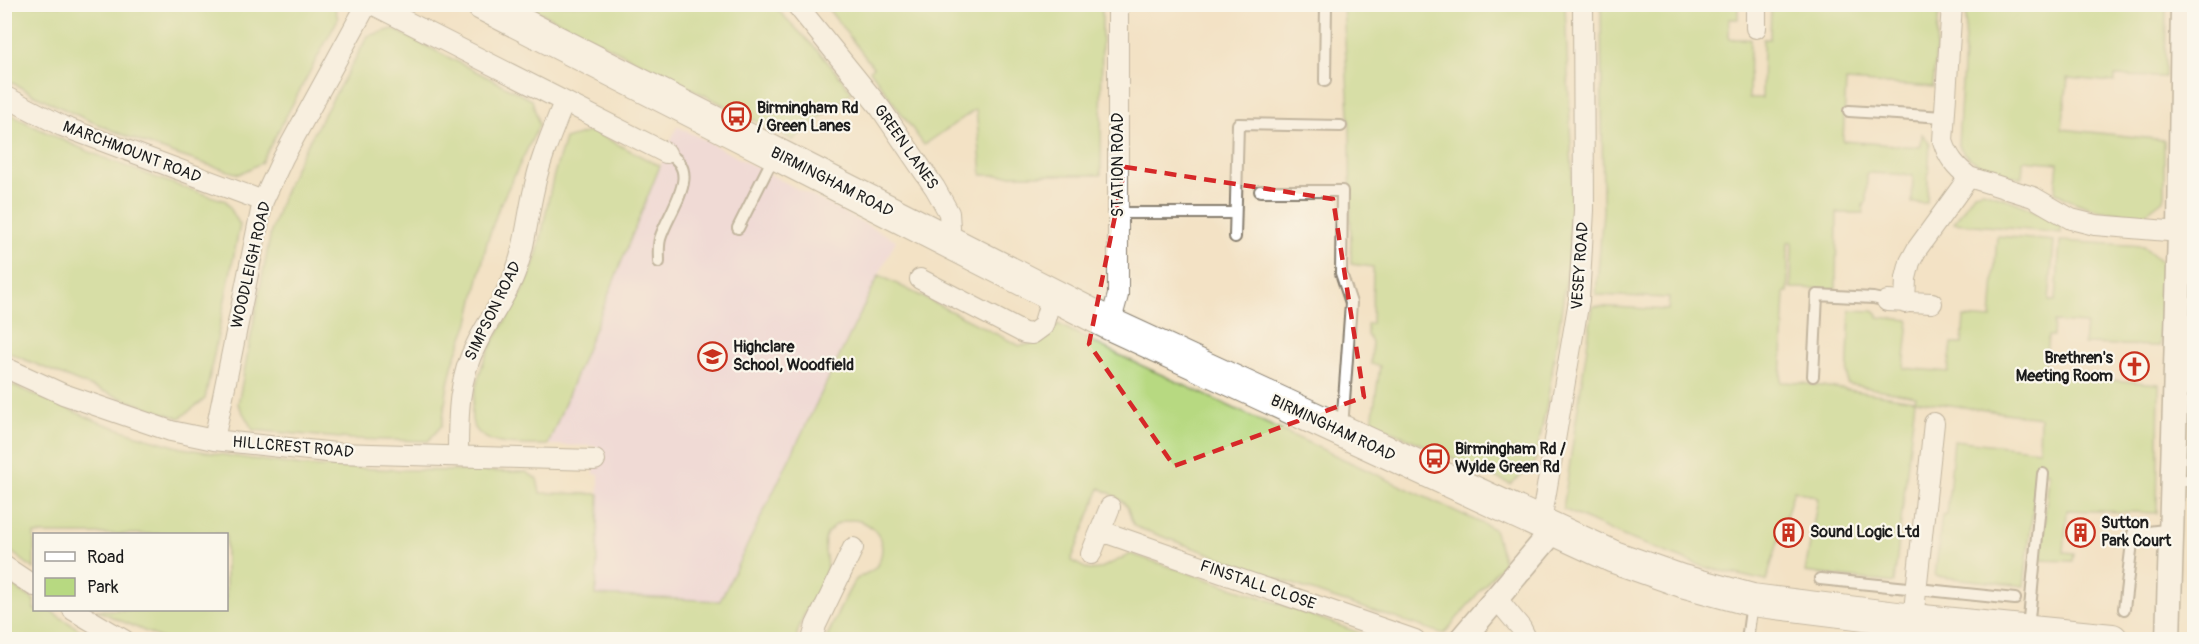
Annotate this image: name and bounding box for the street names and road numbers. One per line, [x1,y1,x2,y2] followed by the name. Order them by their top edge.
[869,101,943,193] street label: GREEN LANES
[1108,113,1128,217] street label: STATION ROAD
[60,116,204,188] street label: MARCHMOUNT ROAD
[767,142,897,222] street label: BIRMINGHAM ROAD
[227,200,275,330] street label: WOODLEIGH ROAD
[1567,221,1593,311] street label: VESEY ROAD
[460,258,526,364] street label: SIMPSON ROAD
[1267,390,1399,466] street label: BIRMINGHAM ROAD
[232,432,354,462] street label: HILLCREST ROAD
[1197,556,1319,614] street label: FINSTALL CLOSE

